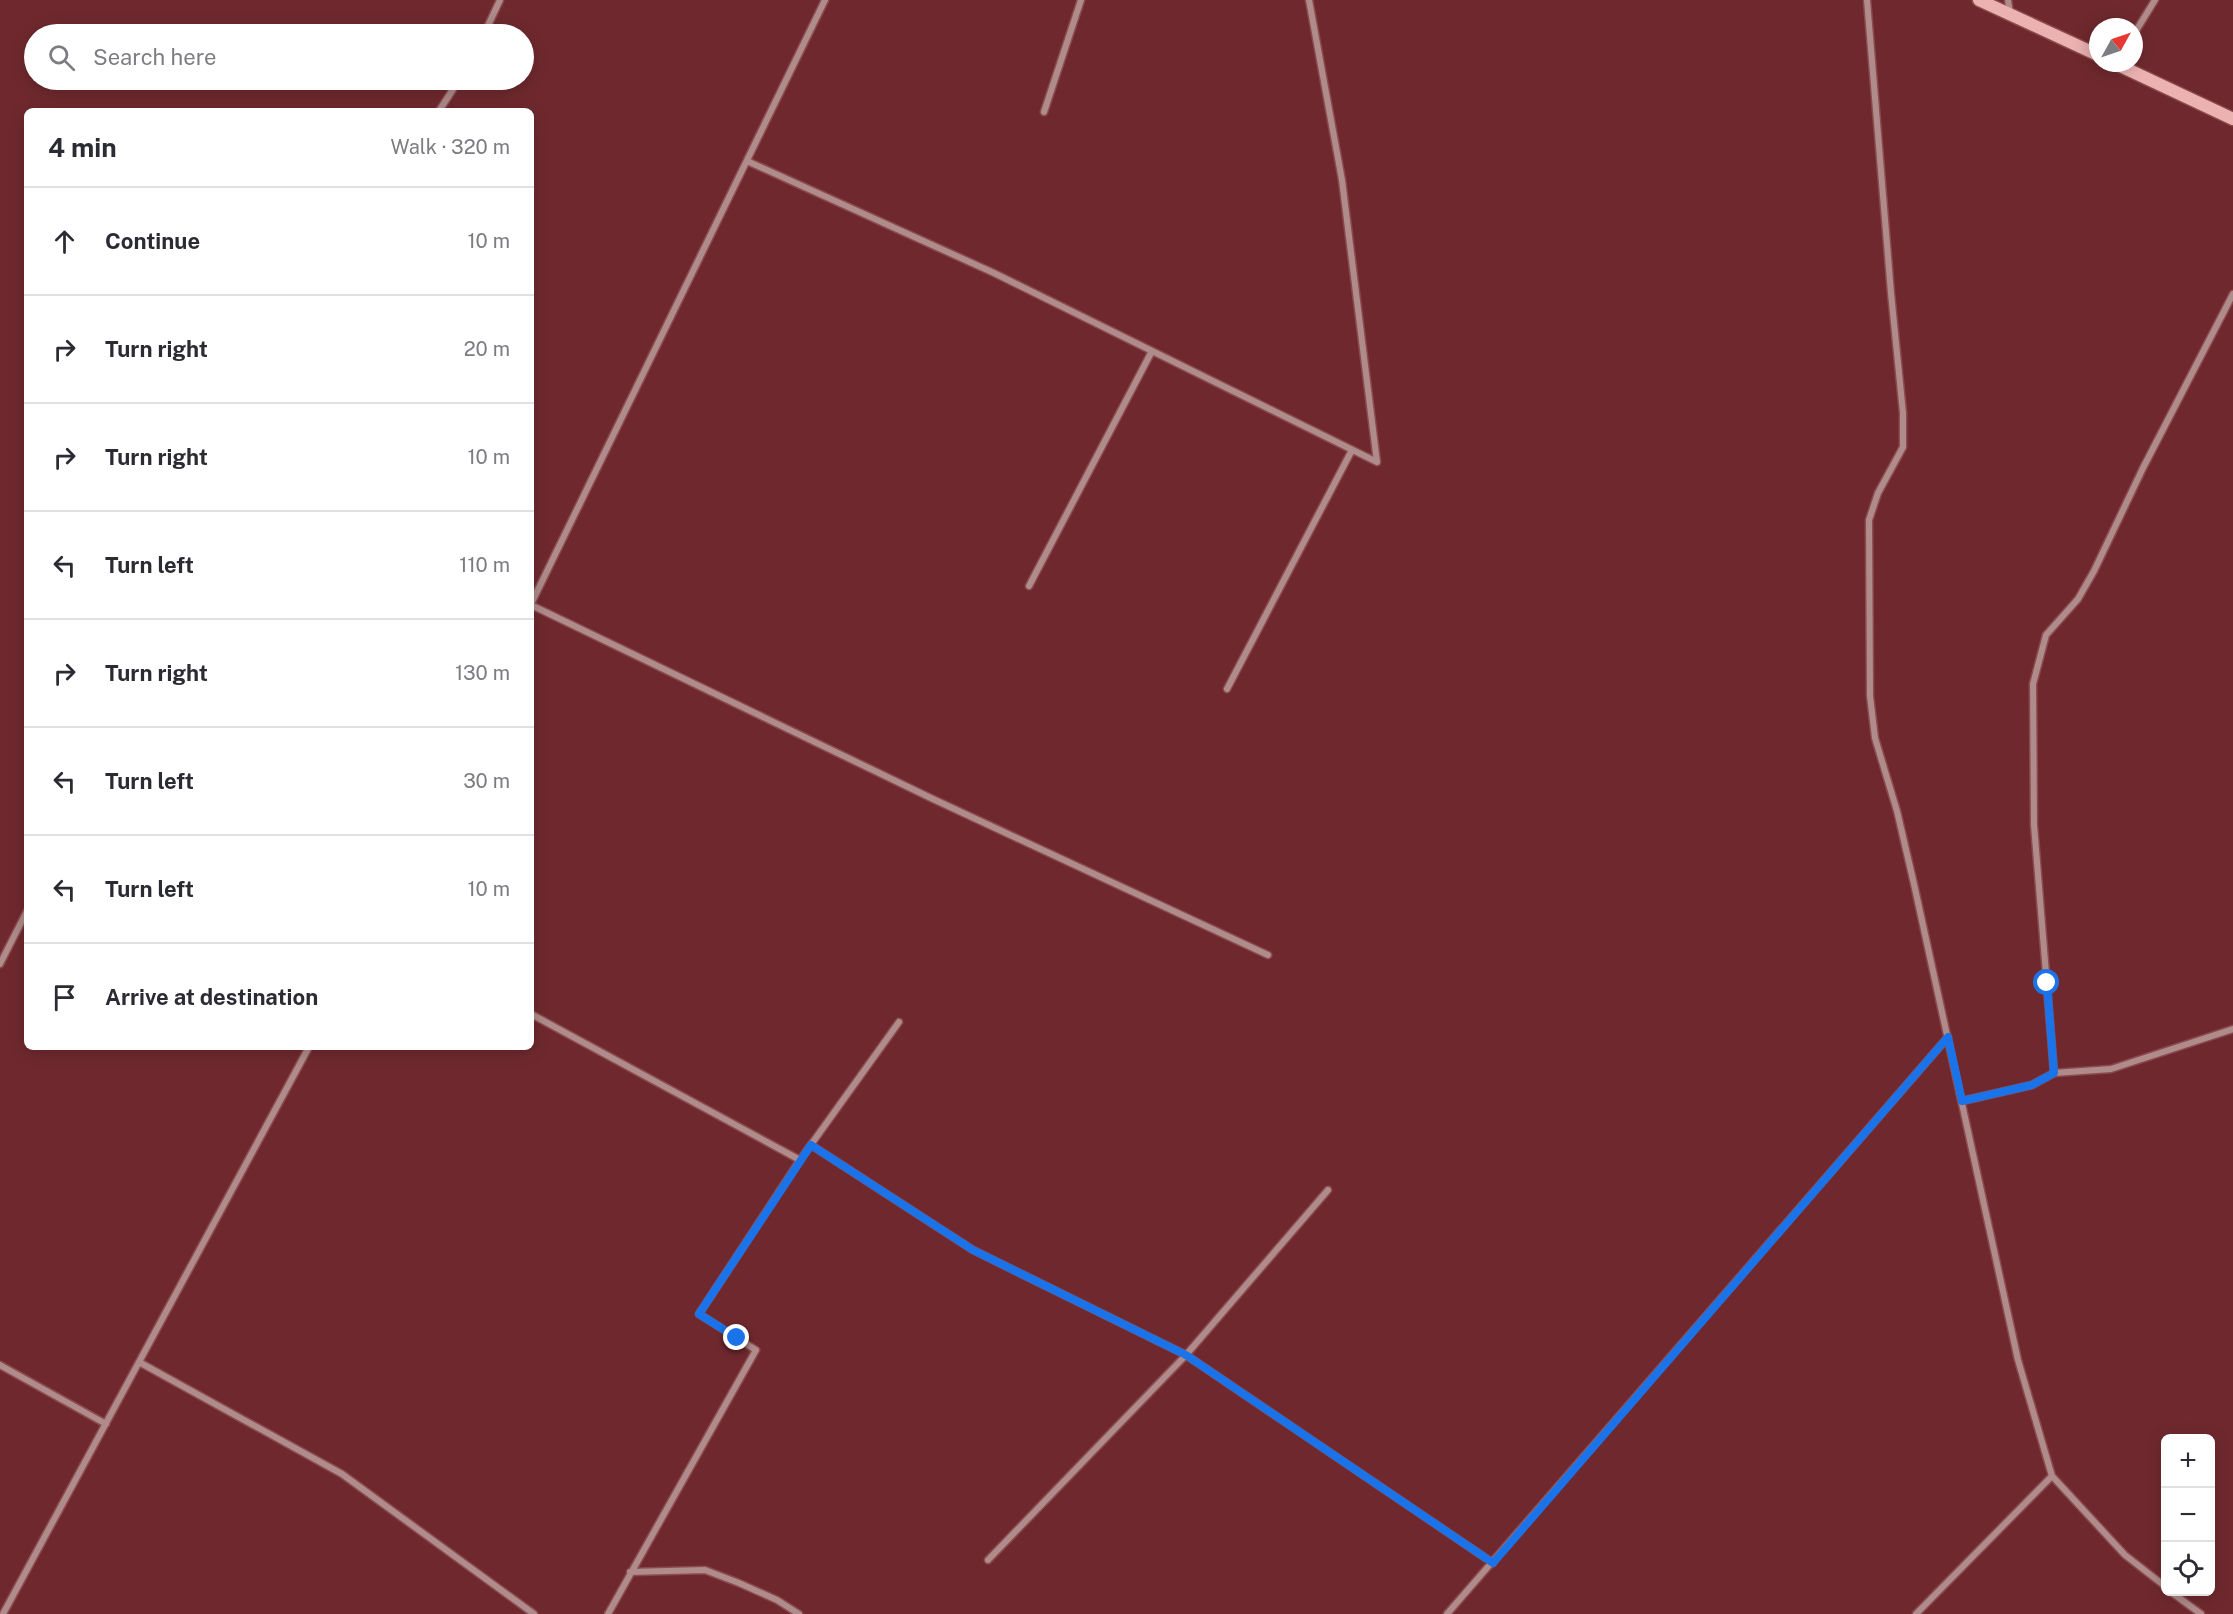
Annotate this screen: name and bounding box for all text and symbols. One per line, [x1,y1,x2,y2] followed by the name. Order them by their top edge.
[2089,18,2143,72] north arrow
[24,24,534,90] search box
[45,41,78,74] icon: search
[93,44,217,70] text: Search here
[48,132,117,163] text: 4 min
[390,135,510,159] text: Walk · 320 m
[48,225,81,258] icon: ahead
[105,228,200,254] text: Continue
[467,229,510,253] text: 10 m
[48,333,81,366] icon: right
[105,336,208,362] text: Turn right
[464,337,510,361] text: 20 m
[48,441,81,474] icon: right
[105,444,208,470] text: Turn right
[467,445,510,469] text: 10 m
[48,549,81,582] icon: left
[105,552,194,578] text: Turn left
[459,553,510,577] text: 110 m
[48,657,81,690] icon: right
[105,660,208,686] text: Turn right
[455,661,510,685] text: 130 m
[48,765,81,798] icon: left
[105,768,194,794] text: Turn left
[463,769,510,793] text: 30 m
[48,873,81,906] icon: left
[105,876,194,902] text: Turn left
[467,877,510,901] text: 10 m
[2033,969,2059,995] route start
[48,981,81,1014] icon: arrive
[105,984,318,1010] text: Arrive at destination
[723,1324,749,1350] route end
[2161,1434,2215,1596] map controls
[2161,1434,2215,1488] button: +
[2161,1488,2215,1542] button: −
[2161,1542,2215,1596] button: locate

